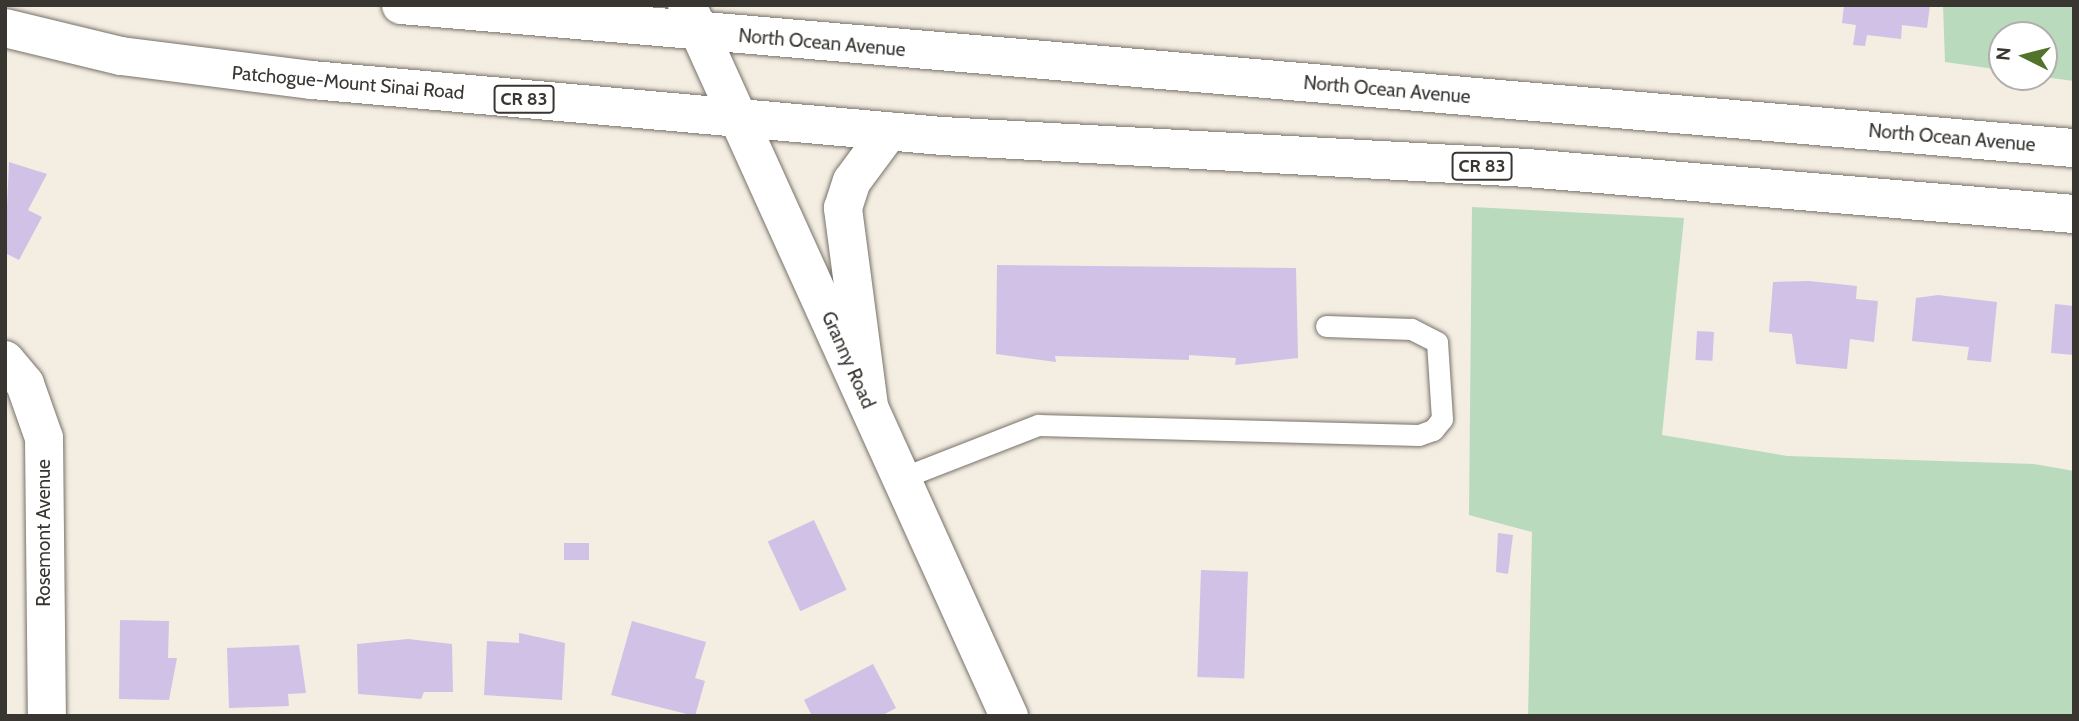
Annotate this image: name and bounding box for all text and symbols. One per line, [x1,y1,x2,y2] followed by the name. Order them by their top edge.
[1988,21,2058,91] north arrow
[738,24,906,62] street label: North Ocean Avenue
[1991,46,2016,62] text: N
[231,61,465,105] street label: Patchogue-Mount Sinai Road
[1303,71,1471,109] street label: North Ocean Avenue
[492,84,556,114] road number: CR 83
[1868,119,2036,157] street label: North Ocean Avenue
[1450,152,1514,181] road number: CR 83
[816,308,880,412] street label: Granny Road
[33,459,55,607] street label: Rosemont Avenue

